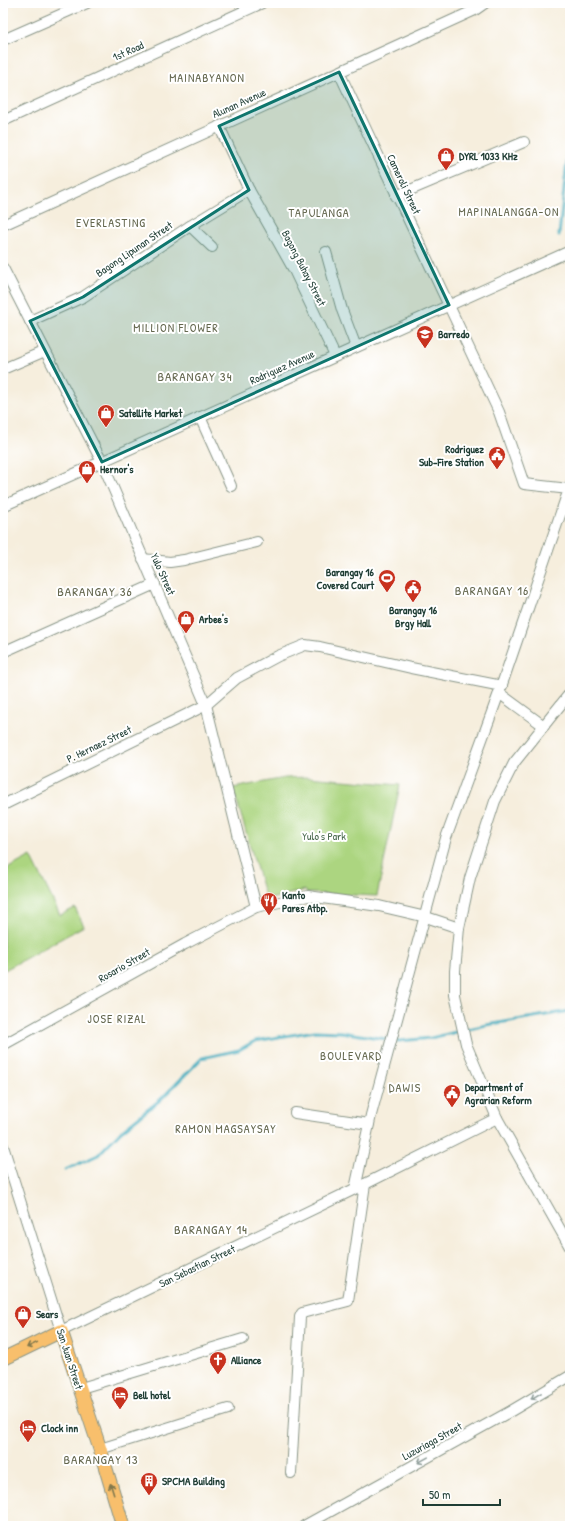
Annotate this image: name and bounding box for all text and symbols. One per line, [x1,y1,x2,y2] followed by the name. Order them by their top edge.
[110,38,146,64] street label: 1st Road
[169,69,245,86] district label: MAINABYANON
[210,85,269,121] street label: Alunan Avenue
[436,146,456,171] shop icon: DYRL 1033 KHz
[459,149,518,163] place label: DYRL 1033 KHz
[384,152,424,216] street label: Cameroli Street
[459,203,559,220] district label: MAPINALANGGA-ON
[288,204,350,221] district label: TAPULANGA
[76,214,146,231] district label: EVERLASTING
[93,218,175,280] street label: Bagong Lipunan Street
[279,228,329,308] street label: Bagong Buhay Street
[133,319,219,336] district label: MILLION FLOWER
[415,324,435,349] school or university icon: Barredo
[438,327,470,341] place label: Barredo
[248,346,317,387] street label: Rodriguez Avenue
[157,367,233,385] district label: BARANGAY 34
[96,403,116,428] shop icon: Satellite Market
[119,406,183,420] place label: Satellite Market
[419,442,484,469] place label: Rodriguez Sub-Fire Station
[487,445,507,470] public building icon: Rodriguez Sub-Fire Station
[77,459,97,484] shop icon: Hernor's
[100,462,134,476] place label: Hernor's
[148,551,179,597] street label: Yulo Street
[316,565,375,592] place label: Barangay 16 Covered Court
[377,568,397,593] sports icon: Barangay 16 Covered Court
[403,578,423,603] public building icon: Barangay 16 Brgy Hall
[455,581,529,599] district label: BARANGAY 16
[57,582,133,600] district label: BARANGAY 36
[389,603,438,631] place label: Barangay 16 Brgy Hall
[176,609,196,634] shop icon: Arbee's
[199,612,229,626] place label: Arbee's
[64,722,134,766] street label: P. Hernaez Street
[302,829,346,843] park label: Yulo's Park
[282,888,328,916] place label: Kanto Pares Atbp.
[259,891,279,916] restaurant icon: Kanto Pares Atbp.
[96,945,152,985] street label: Rosario Street
[87,1010,147,1027] district label: JOSE RIZAL
[320,1047,382,1064] district label: BOULEVARD
[389,1079,421,1096] district label: DAWIS
[465,1080,532,1108] place label: Department of Agrarian Reform
[442,1083,462,1108] public building icon: Department of Agrarian Reform
[175,1120,277,1137] district label: RAMON MAGSAYSAY
[174,1220,248,1238] district label: BARANGAY 14
[157,1241,238,1290] street label: San Sebastian Street
[13,1304,33,1329] shop icon: Sears
[36,1307,59,1321] place label: Sears
[54,1327,86,1391] street label: San Juan Street
[26,1342,38,1349] one-way arrow
[208,1350,228,1375] church icon: Alliance
[231,1353,262,1367] place label: Alliance
[110,1385,130,1410] hotel icon: Bell hotel
[133,1388,171,1402] place label: Bell hotel
[530,1392,542,1400] one-way arrow
[18,1418,38,1443] hotel icon: Clock inn
[400,1419,464,1463] street label: Luzuriaga Street
[41,1421,78,1435] place label: Clock inn
[64,1450,138,1468] district label: BARANGAY 13
[417,1456,429,1464] one-way arrow
[139,1471,159,1496] building icon: SPCMA Building
[162,1474,225,1489] place label: SPCMA Building
[423,1481,500,1507] scale bar
[108,1482,115,1495] one-way arrow
[429,1486,450,1503] text: 50 m

